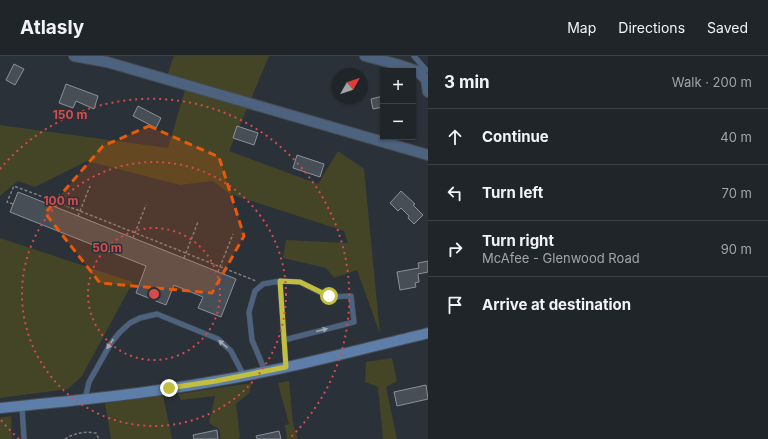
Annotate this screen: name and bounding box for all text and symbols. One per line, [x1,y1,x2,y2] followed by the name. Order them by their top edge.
[20,16,84,39] text: Atlasly
[567,19,596,36] text: Map
[618,19,685,36] text: Directions
[707,19,748,36] text: Saved
[332,68,368,104] north arrow
[380,68,416,140] map controls
[380,68,416,104] button: +
[444,72,490,92] text: 3 min
[672,74,752,90] text: Walk · 200 m
[380,104,416,140] button: −
[53,107,87,122] text: 150 m
[444,126,466,148] icon: ahead
[482,127,549,146] text: Continue
[720,129,752,145] text: 40 m
[444,182,466,204] icon: left
[482,183,543,202] text: Turn left
[722,185,752,201] text: 70 m
[43,193,79,208] text: 100 m
[482,231,554,250] text: Turn right
[444,238,466,260] icon: right
[92,240,122,255] text: 50 m
[721,241,752,257] text: 90 m
[482,250,640,266] text: McAfee - Glenwood Road
[147,287,161,301] centre of rings
[320,287,338,305] route start
[444,294,466,316] icon: arrive
[482,295,631,314] text: Arrive at destination
[315,326,328,332] one-way arrow
[107,339,114,350] one-way arrow
[217,339,228,348] one-way arrow
[160,379,178,397] route end

